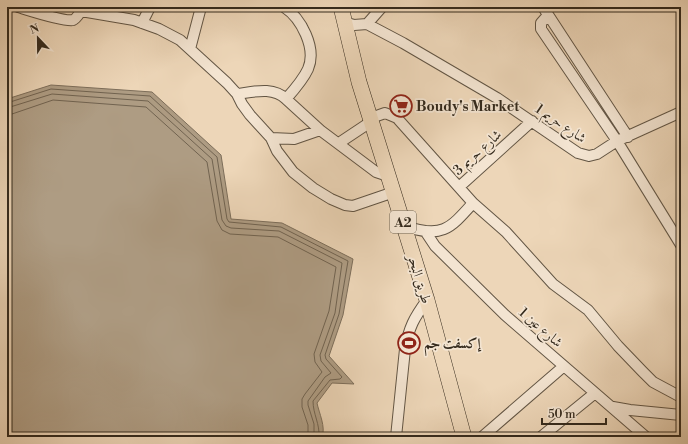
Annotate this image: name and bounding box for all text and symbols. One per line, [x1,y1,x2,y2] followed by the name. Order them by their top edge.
[18,18,58,58] north arrow
[28,21,42,38] text: N
[388,93,414,119] supermarket icon: Boudy's Market
[416,98,520,116] place label: Boudy's Market
[530,100,590,150] street label: شارع حريم 1
[450,126,508,182] street label: شارع حريم 3
[390,211,416,233] road number: A2
[402,250,435,306] street label: طريق البحر
[513,304,566,353] street label: شارع عين 1
[396,330,422,356] sports icon: إكسفت جم
[424,335,482,356] place label: إكسفت جم
[542,400,606,426] scale bar
[548,407,576,422] text: 50 m

